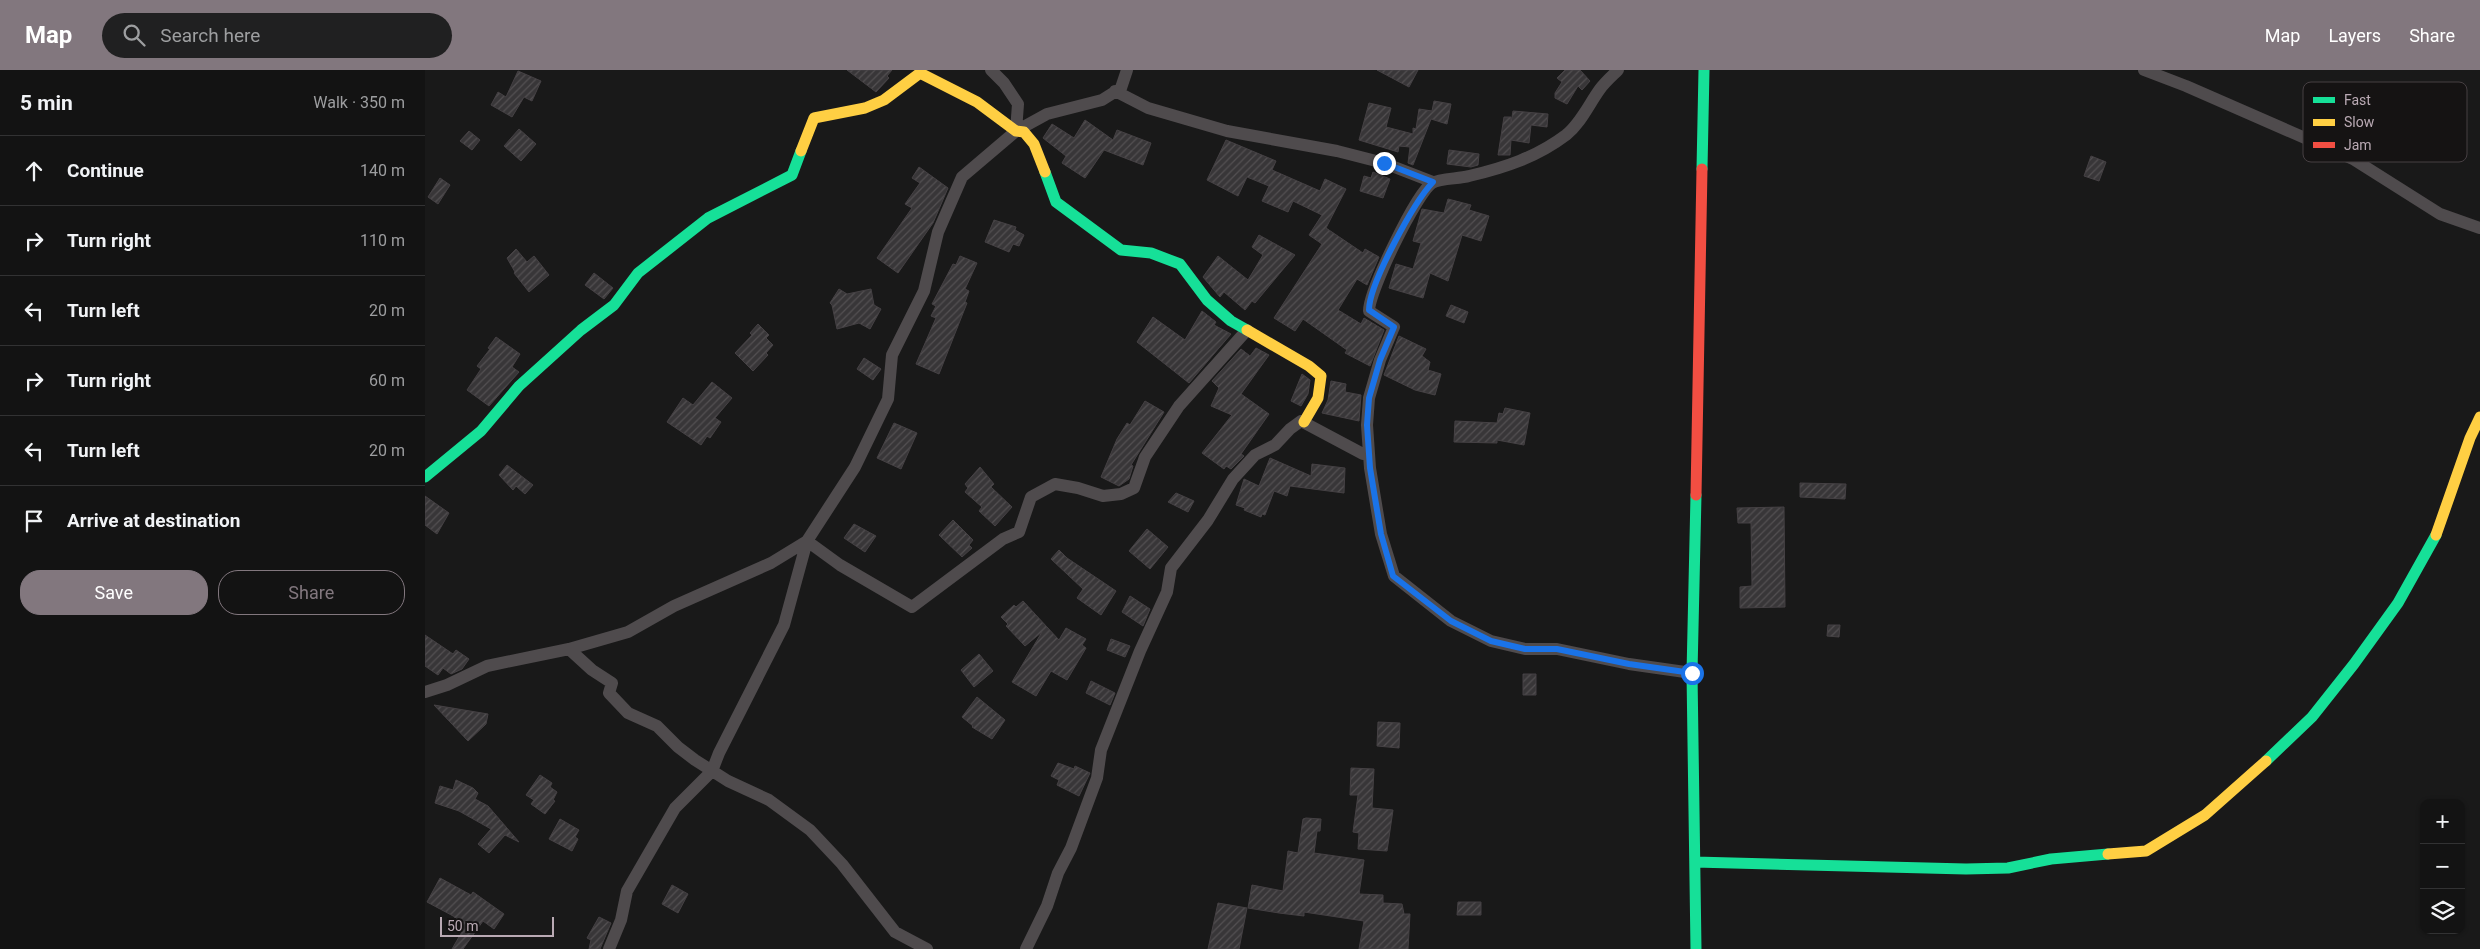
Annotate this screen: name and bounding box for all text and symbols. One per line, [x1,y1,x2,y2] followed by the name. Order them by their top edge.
[102,13,452,58] search box
[25,21,72,49] text: Map
[120,21,148,49] icon: search
[160,24,260,47] text: Search here
[2265,25,2300,46] text: Map
[2328,25,2381,46] text: Layers
[2409,25,2455,46] text: Share
[2303,82,2467,162] legend
[20,91,73,115] text: 5 min
[2344,92,2371,108] text: Fast
[313,93,405,112] text: Walk · 350 m
[2344,114,2375,130] text: Slow
[2344,137,2372,153] text: Jam
[1373,152,1396,175] route end
[20,157,48,185] icon: ahead
[67,159,144,182] text: Continue
[360,161,405,180] text: 140 m
[20,227,48,255] icon: right
[67,229,151,252] text: Turn right
[360,231,405,250] text: 110 m
[20,297,48,325] icon: left
[67,299,140,322] text: Turn left
[369,301,405,320] text: 20 m
[20,367,48,395] icon: right
[67,369,151,392] text: Turn right
[369,371,405,390] text: 60 m
[20,437,48,465] icon: left
[67,439,140,462] text: Turn left
[369,441,405,460] text: 20 m
[20,507,48,535] icon: arrive
[67,509,240,532] text: Arrive at destination
[20,570,208,615] button: Save
[218,570,405,615] button: Share
[1681,662,1704,685] route start
[2420,799,2465,934] map controls
[2420,799,2465,844] button: +
[2420,844,2465,889] button: −
[2420,889,2465,934] button: layers
[440,914,554,937] scale bar
[447,918,479,934] text: 50 m

